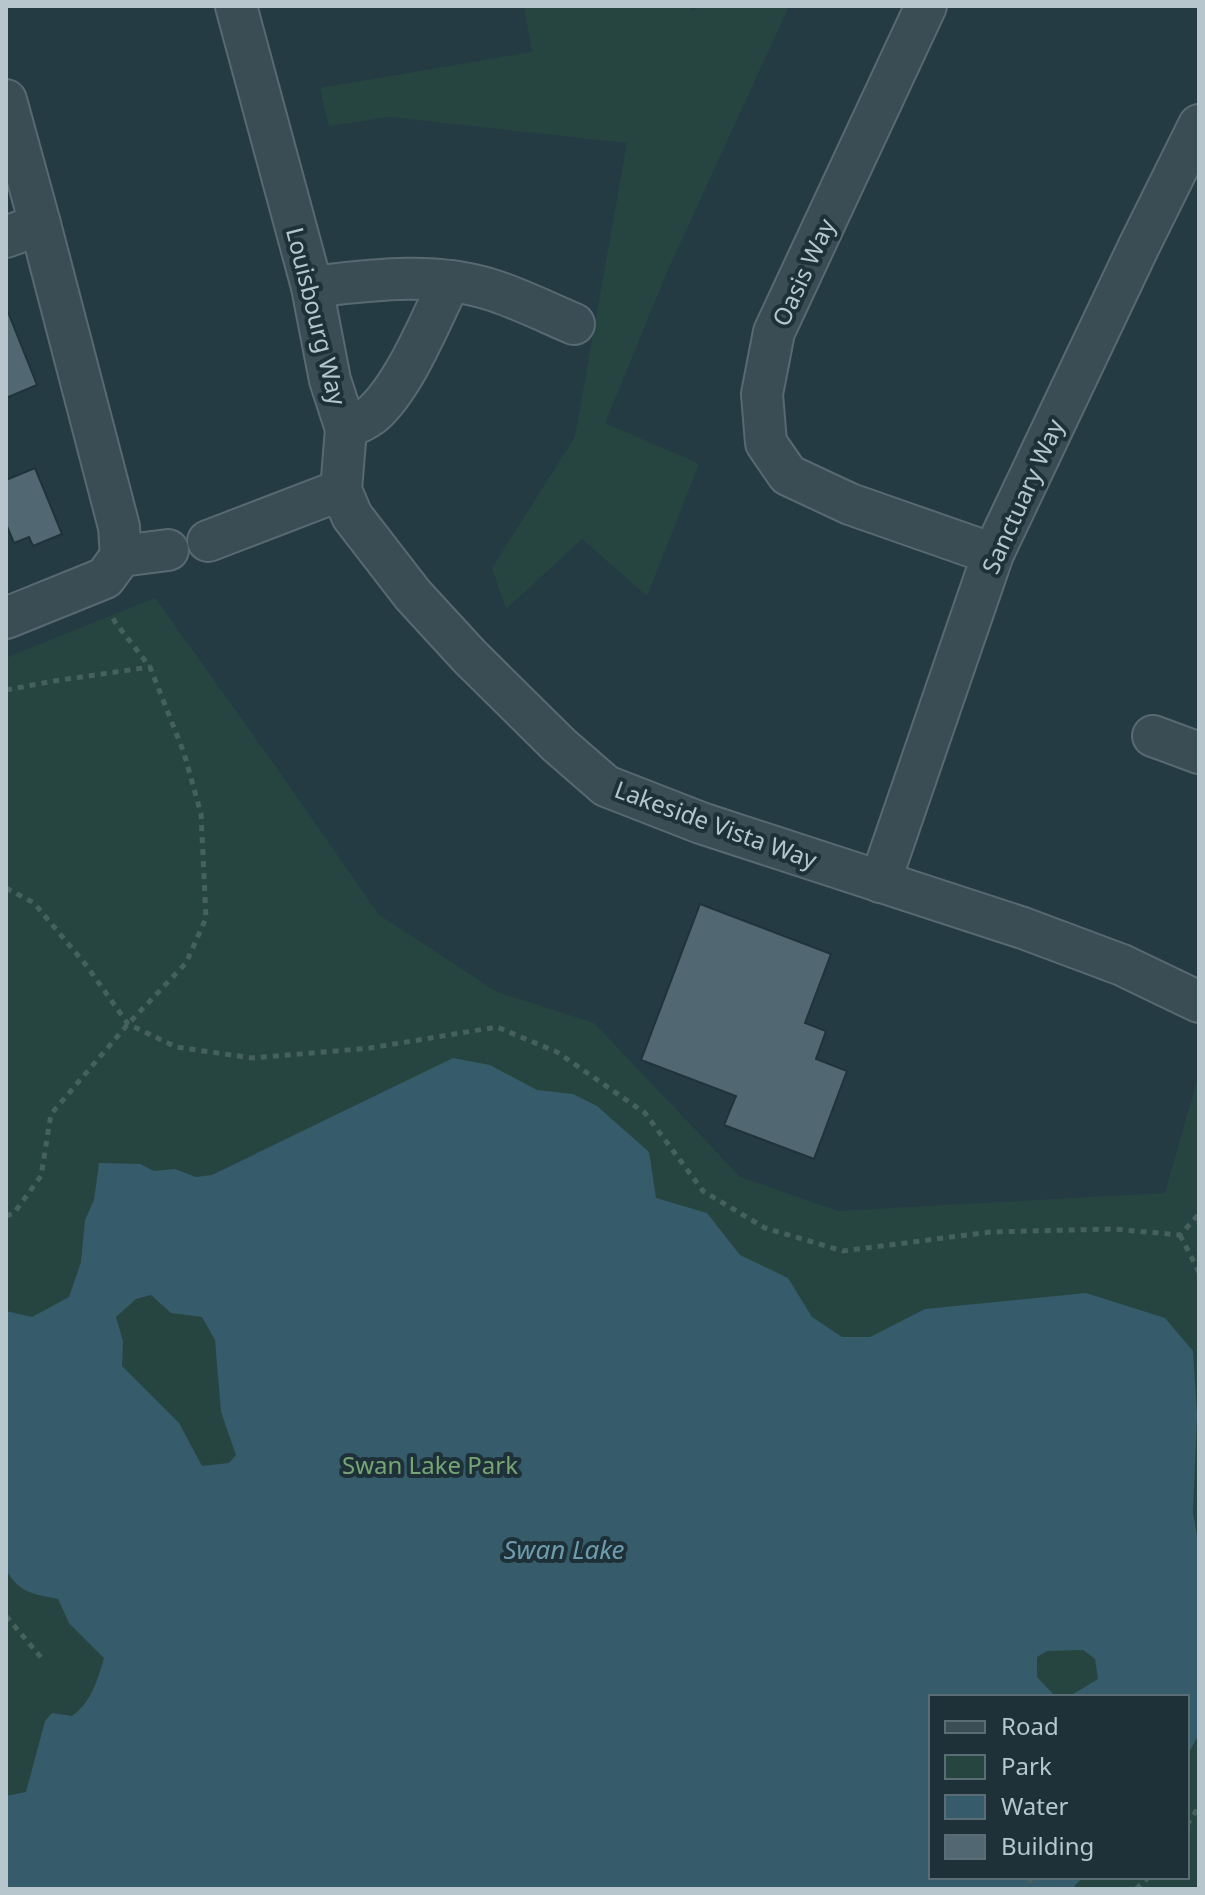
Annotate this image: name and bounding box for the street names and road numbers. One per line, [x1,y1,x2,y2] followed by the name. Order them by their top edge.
[764,212,843,331] street label: Oasis Way
[279,224,355,409] street label: Louisbourg Way
[973,413,1071,578] street label: Sanctuary Way
[610,772,822,876] street label: Lakeside Vista Way

